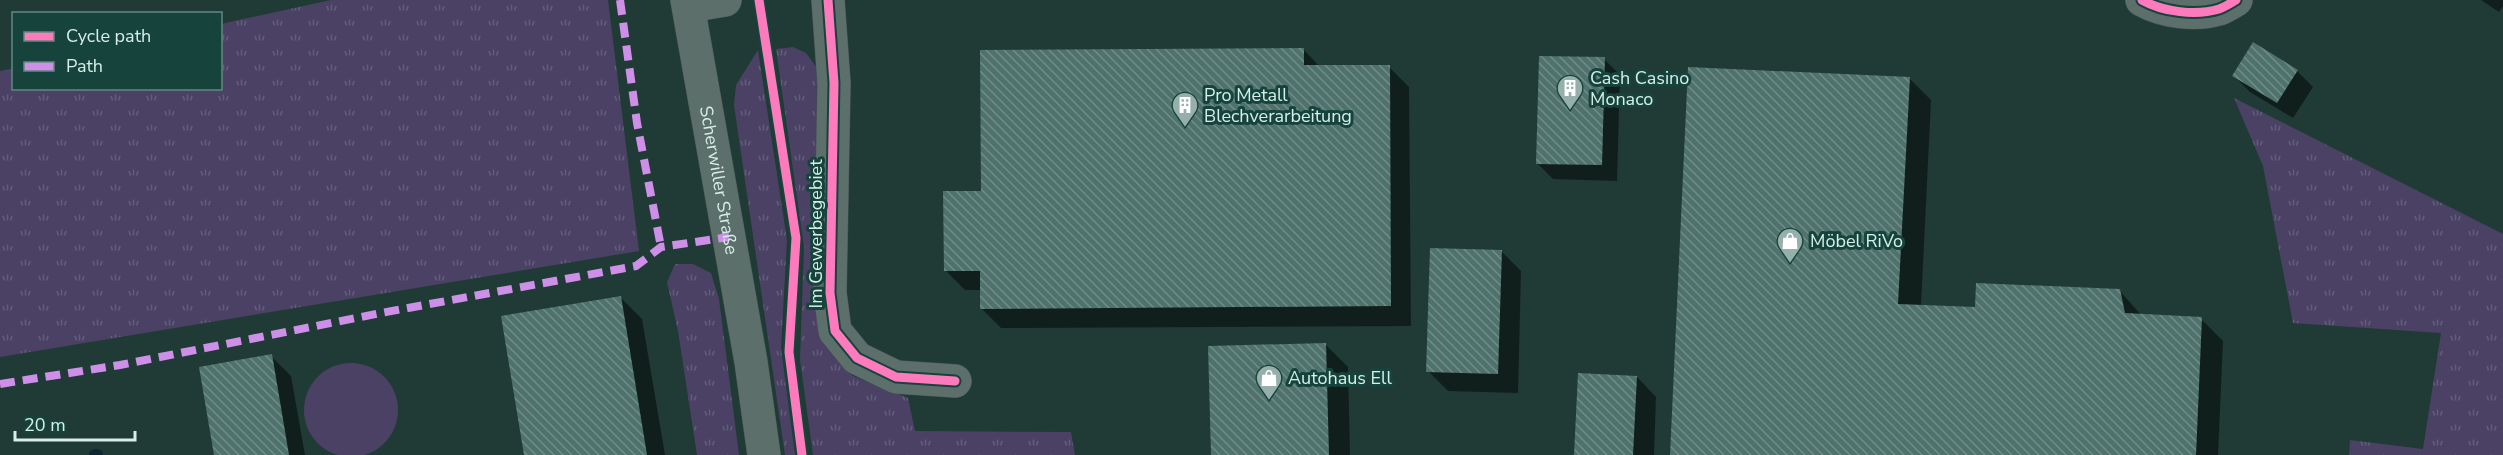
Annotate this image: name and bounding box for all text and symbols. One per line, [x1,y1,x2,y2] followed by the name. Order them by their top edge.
[12,12,222,90] legend
[66,24,151,48] text: Cycle path
[66,54,103,78] text: Path
[1590,66,1689,111] place label: Cash Casino Monaco
[1555,73,1585,111] building icon: Cash Casino Monaco
[1204,83,1352,128] place label: Pro Metall Blechverarbeitung
[1170,90,1200,128] building icon: Pro Metall Blechverarbeitung
[694,104,744,257] street label: Scherwiller Straße
[804,159,828,308] street label: Im Gewerbegebiet
[1775,226,1805,264] shop icon: Möbel RiVo
[1810,229,1903,253] place label: Möbel RiVo
[1254,363,1284,401] shop icon: Autohaus Ell
[1288,366,1392,390] place label: Autohaus Ell
[15,404,135,442] scale bar
[24,413,66,437] text: 20 m

